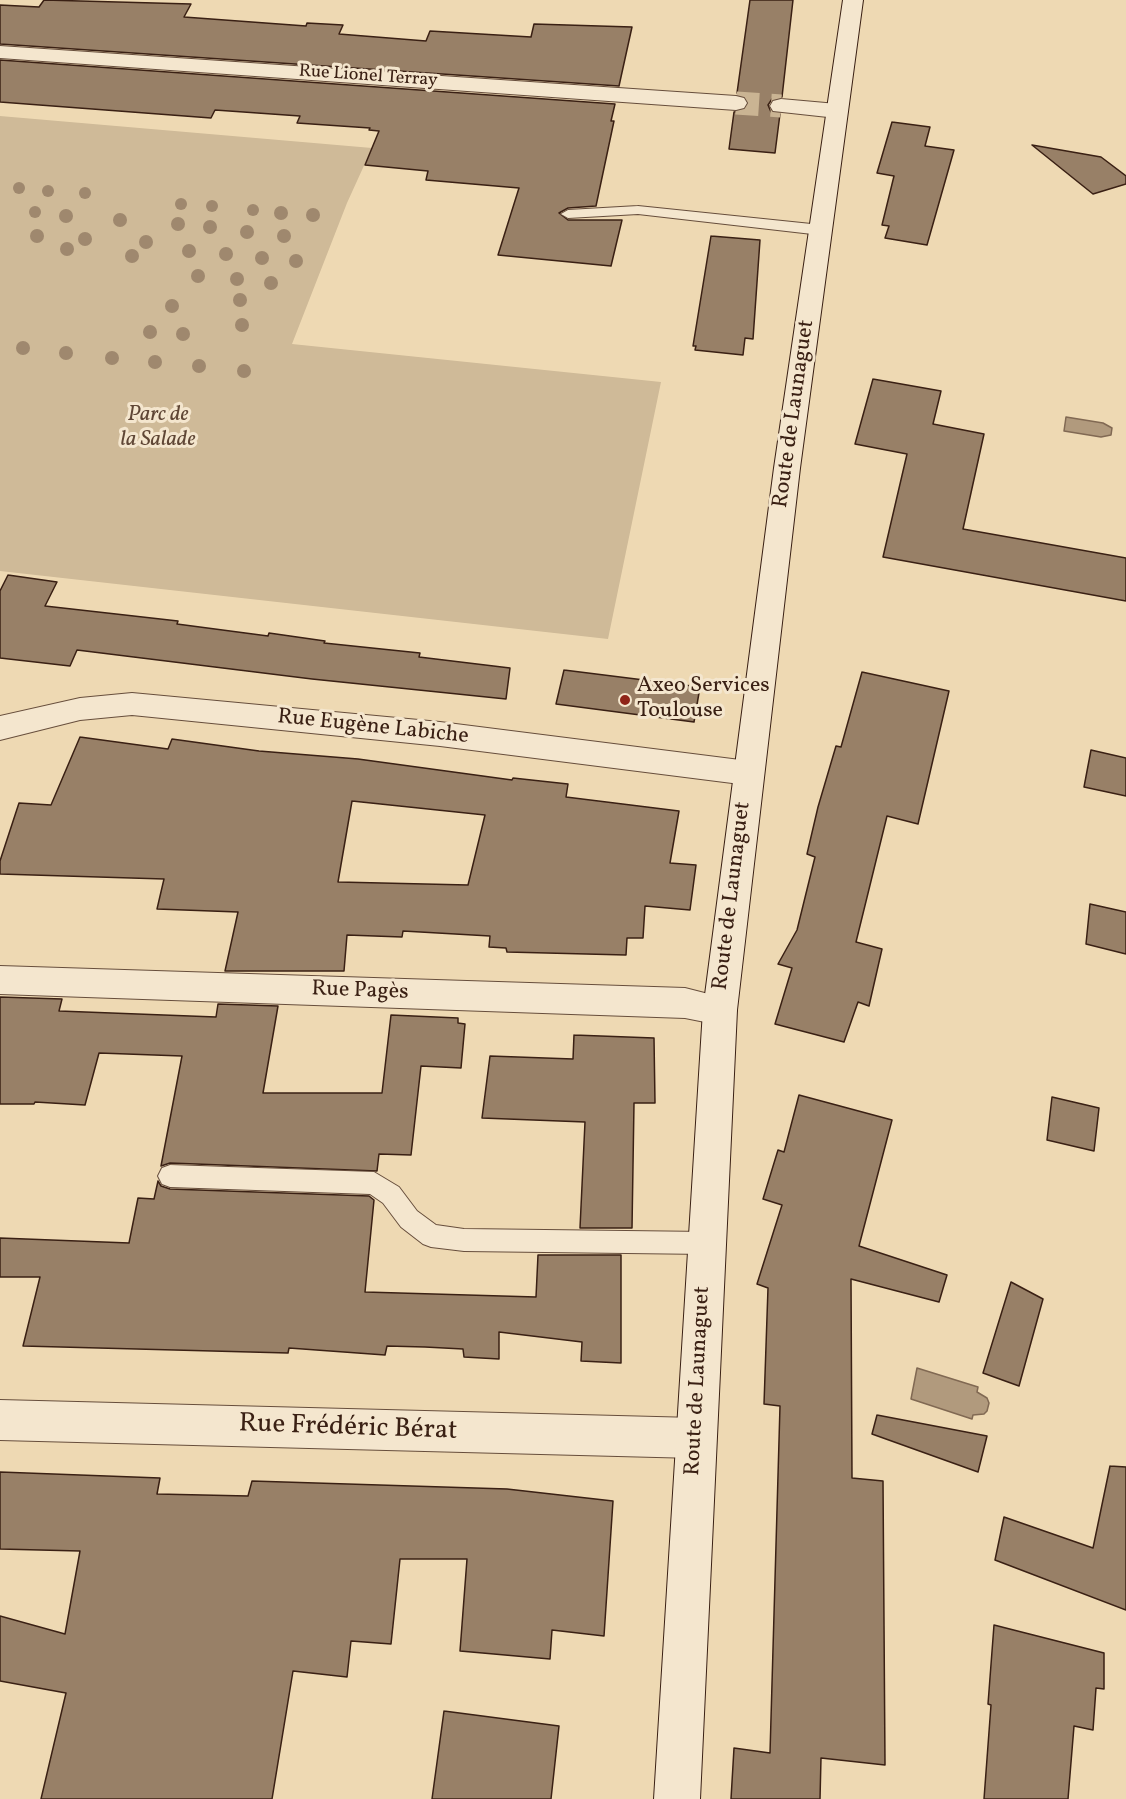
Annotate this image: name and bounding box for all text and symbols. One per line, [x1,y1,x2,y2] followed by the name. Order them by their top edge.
[298,61,438,93] street label: Rue Lionel Terray
[769,318,821,510] street label: Route de Launaguet
[121,403,195,454] park label: Parc de la Salade
[637,674,770,726] place label: Axeo Services Toulouse
[618,693,632,707] marker: Axeo Services Toulouse
[276,705,470,751] street label: Rue Eugène Labiche
[708,800,758,992] street label: Route de Launaguet
[311,977,409,1007] street label: Rue Pagès
[681,1286,717,1476] street label: Route de Launaguet
[238,1409,458,1449] street label: Rue Frédéric Bérat

